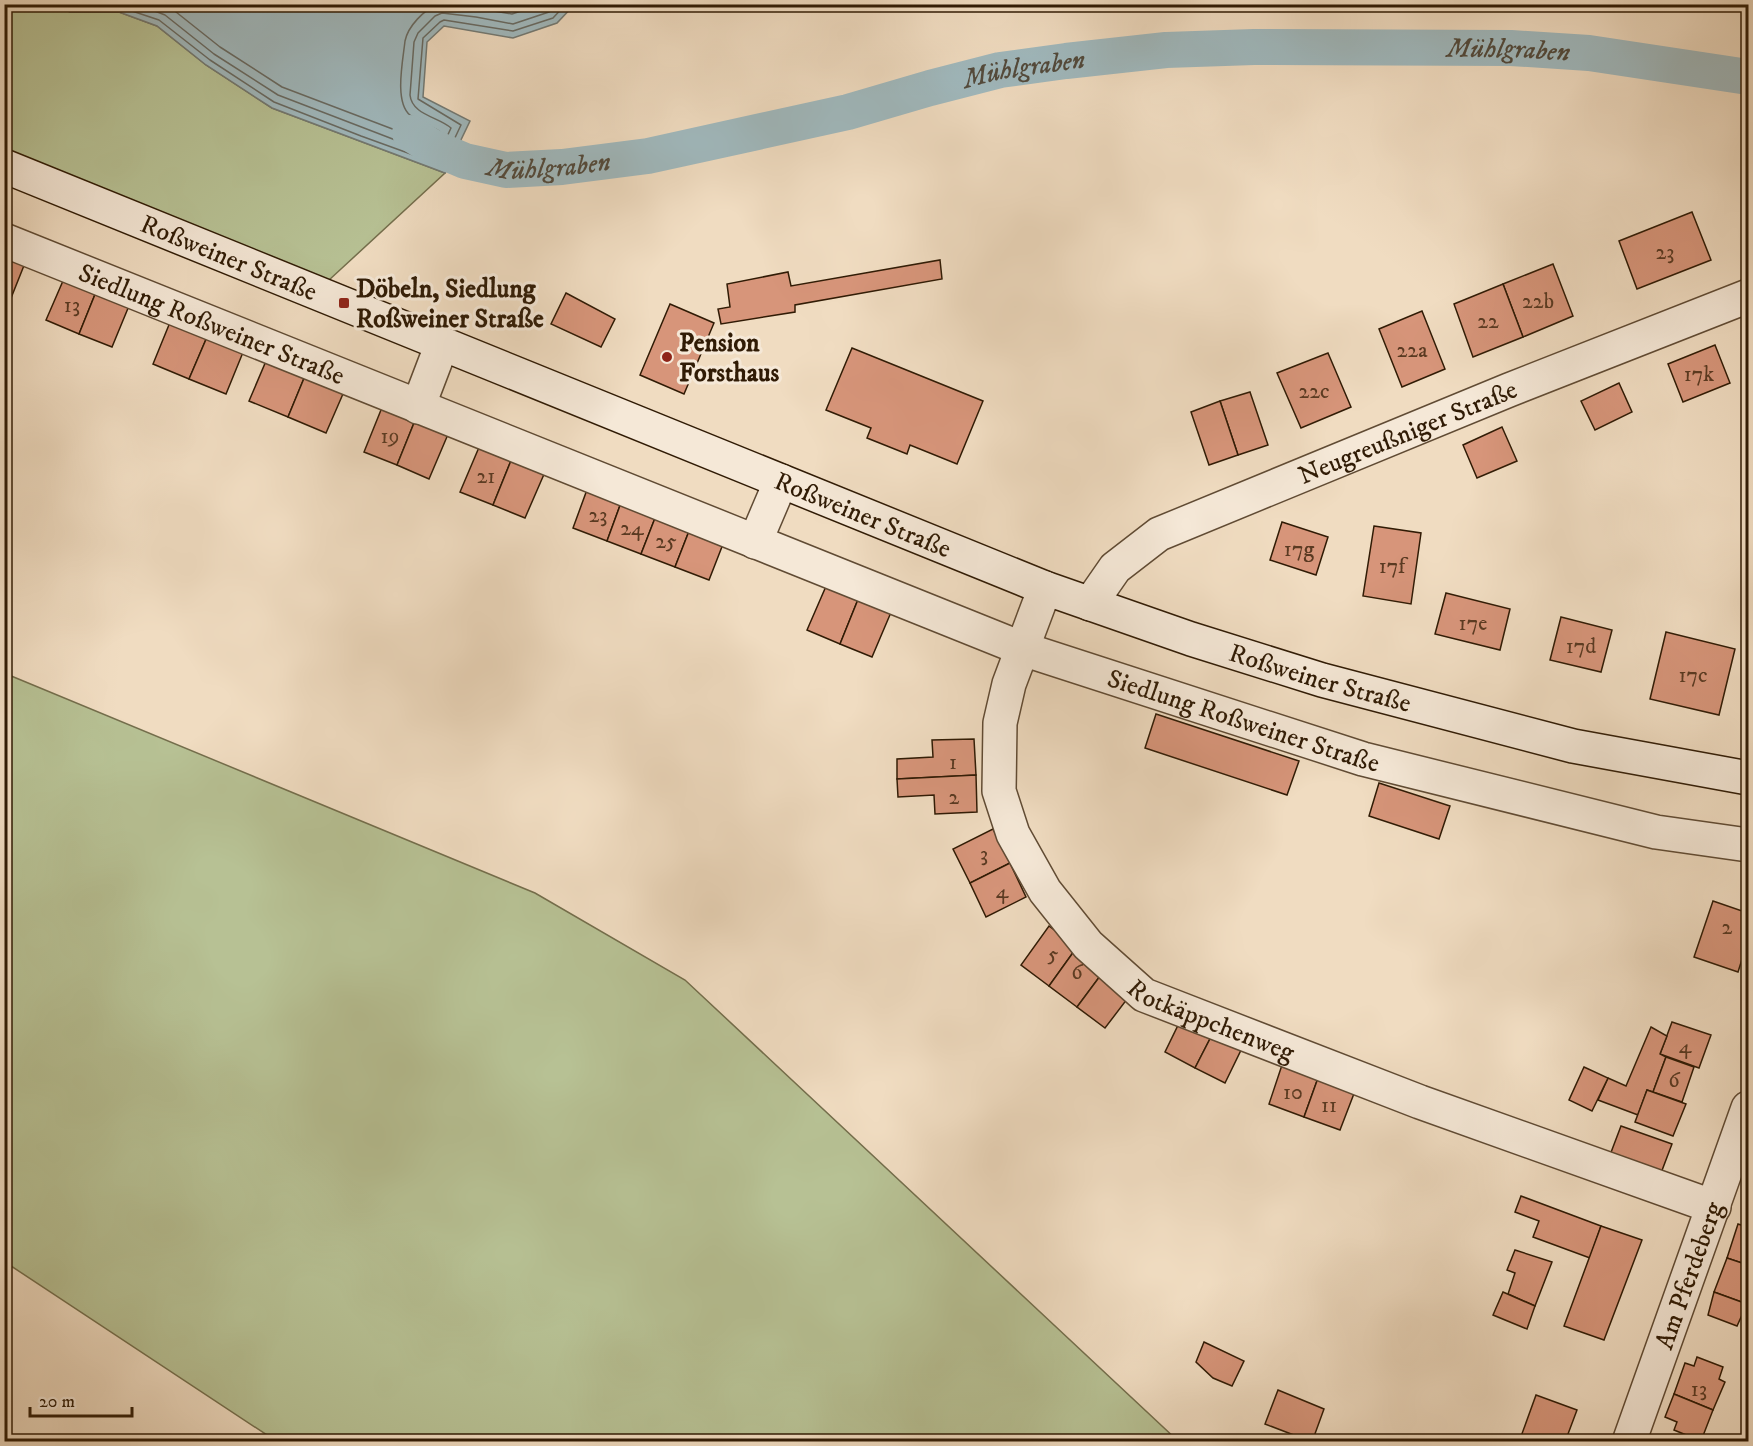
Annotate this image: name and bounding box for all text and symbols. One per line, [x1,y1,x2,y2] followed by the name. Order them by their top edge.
[1445,32,1572,70] water label: Mühlgraben
[957,43,1087,97] water label: Mühlgraben
[482,145,613,189] water label: Mühlgraben
[135,208,322,309] street label: Roßweiner Straße
[1655,239,1675,266] house number: 23
[73,257,349,393] street label: Siedlung Roßweiner Straße
[356,273,544,336] place label: Döbeln, Siedlung Roßweiner Straße
[1522,288,1554,315] house number: 22b
[64,292,80,319] house number: 13
[337,296,351,310] marker: Döbeln, Siedlung Roßweiner Straße
[1477,308,1499,335] house number: 22
[679,327,780,390] place label: Pension Forsthaus
[1397,337,1428,364] house number: 22a
[660,350,674,364] marker: Pension Forsthaus
[1684,361,1714,388] house number: 17k
[1294,373,1522,493] street label: Neugreußniger Straße
[1298,378,1330,405] house number: 22c
[381,423,400,450] house number: 19
[477,463,495,490] house number: 21
[769,465,956,566] street label: Roßweiner Straße
[588,502,608,529] house number: 23
[620,515,645,542] house number: 24
[655,528,677,555] house number: 25
[1284,536,1314,563] house number: 17g
[1379,553,1409,580] house number: 17f
[1459,610,1487,637] house number: 17e
[1566,633,1596,660] house number: 17d
[1225,637,1415,721] street label: Roßweiner Straße
[1103,662,1383,780] street label: Siedlung Roßweiner Straße
[1678,662,1708,689] house number: 17c
[949,749,957,776] house number: 1
[949,784,960,811] house number: 2
[980,841,988,868] house number: 3
[996,878,1010,905] house number: 4
[1722,914,1733,941] house number: 2
[1048,941,1059,968] house number: 5
[1071,959,1084,986] house number: 6
[1119,973,1299,1070] street label: Rotkäppchenweg
[1679,1033,1693,1060] house number: 4
[1668,1067,1681,1094] house number: 6
[1283,1079,1303,1106] house number: 10
[1321,1092,1337,1119] house number: 11
[1648,1197,1731,1354] street label: Am Pferdeberg
[1691,1376,1707,1403] house number: 13
[30,1380,132,1418] scale bar
[39,1391,75,1413] text: 20 m

